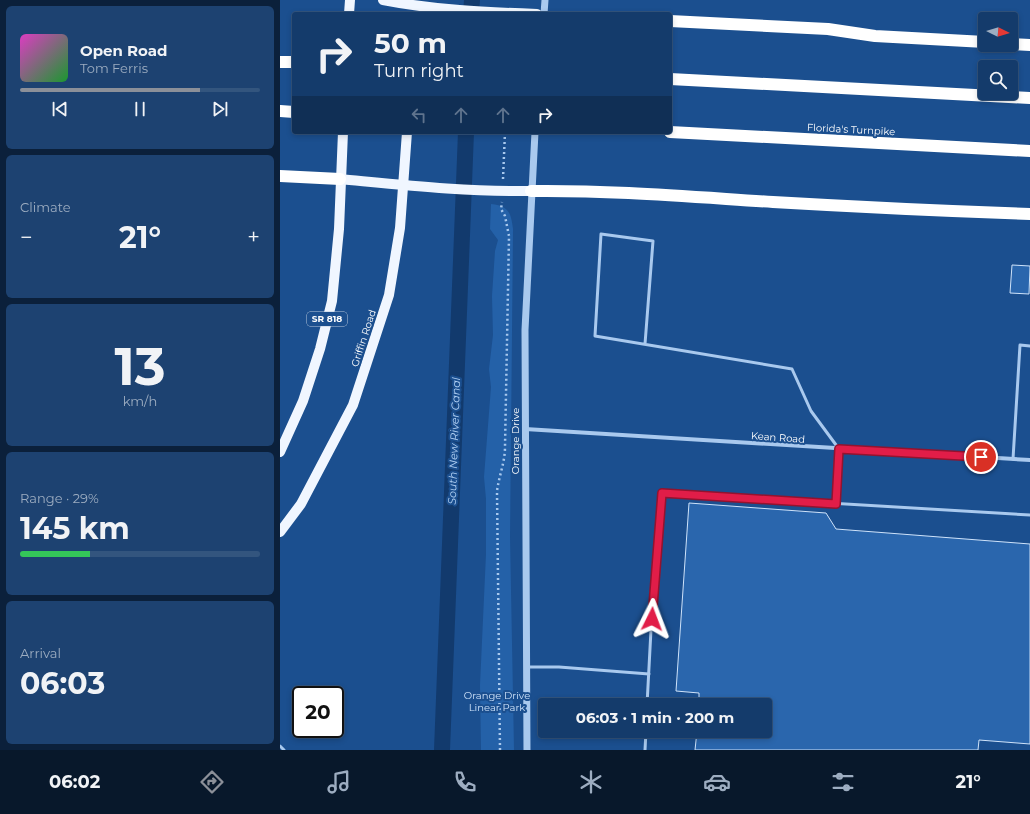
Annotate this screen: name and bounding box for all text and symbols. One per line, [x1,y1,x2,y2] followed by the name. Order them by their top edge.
[978,12,1018,52] north arrow
[978,12,1018,100] map controls
[374,26,447,60] text: 50 m
[308,28,360,80] icon: right
[80,41,168,60] text: Open Road
[80,60,148,76] text: Tom Ferris
[374,60,464,82] text: Turn right
[978,60,1018,100] button: search
[49,98,71,120] icon: previous
[129,98,151,120] icon: pause
[209,98,231,120] icon: next
[408,104,430,126] icon: left
[450,104,472,126] icon: ahead
[492,104,514,126] icon: ahead
[534,104,556,126] icon: right
[806,121,895,138] street label: Florida's Turnpike
[20,199,71,215] text: Climate
[119,219,161,256] text: 21°
[20,224,33,251] text: −
[247,224,260,251] text: +
[348,308,379,368] street label: Griffin Road
[307,312,347,326] road number: SR 818
[114,335,166,398] text: 13
[445,377,463,505] water label: South New River Canal
[123,393,157,409] text: km/h
[509,408,522,474] street label: Orange Drive
[750,429,805,446] street label: Kean Road
[964,440,998,474] pin
[970,446,992,468] icon: arrive
[20,490,99,506] text: Range · 29%
[20,510,130,547] text: 145 km
[631,598,673,640] position arrow
[20,645,61,661] text: Arrival
[20,665,105,702] text: 06:03
[292,686,344,738] speed limit sign: 20
[464,689,530,714] park label: Orange Drive Linear Park
[576,708,734,727] text: 06:03 · 1 min · 200 m
[198,768,226,796] icon: directions
[325,768,353,796] icon: music
[451,768,479,796] icon: phone
[577,768,605,796] icon: climate
[703,768,731,796] icon: car
[829,768,857,796] icon: filters
[49,771,100,793] text: 06:02
[956,771,981,793] text: 21°

